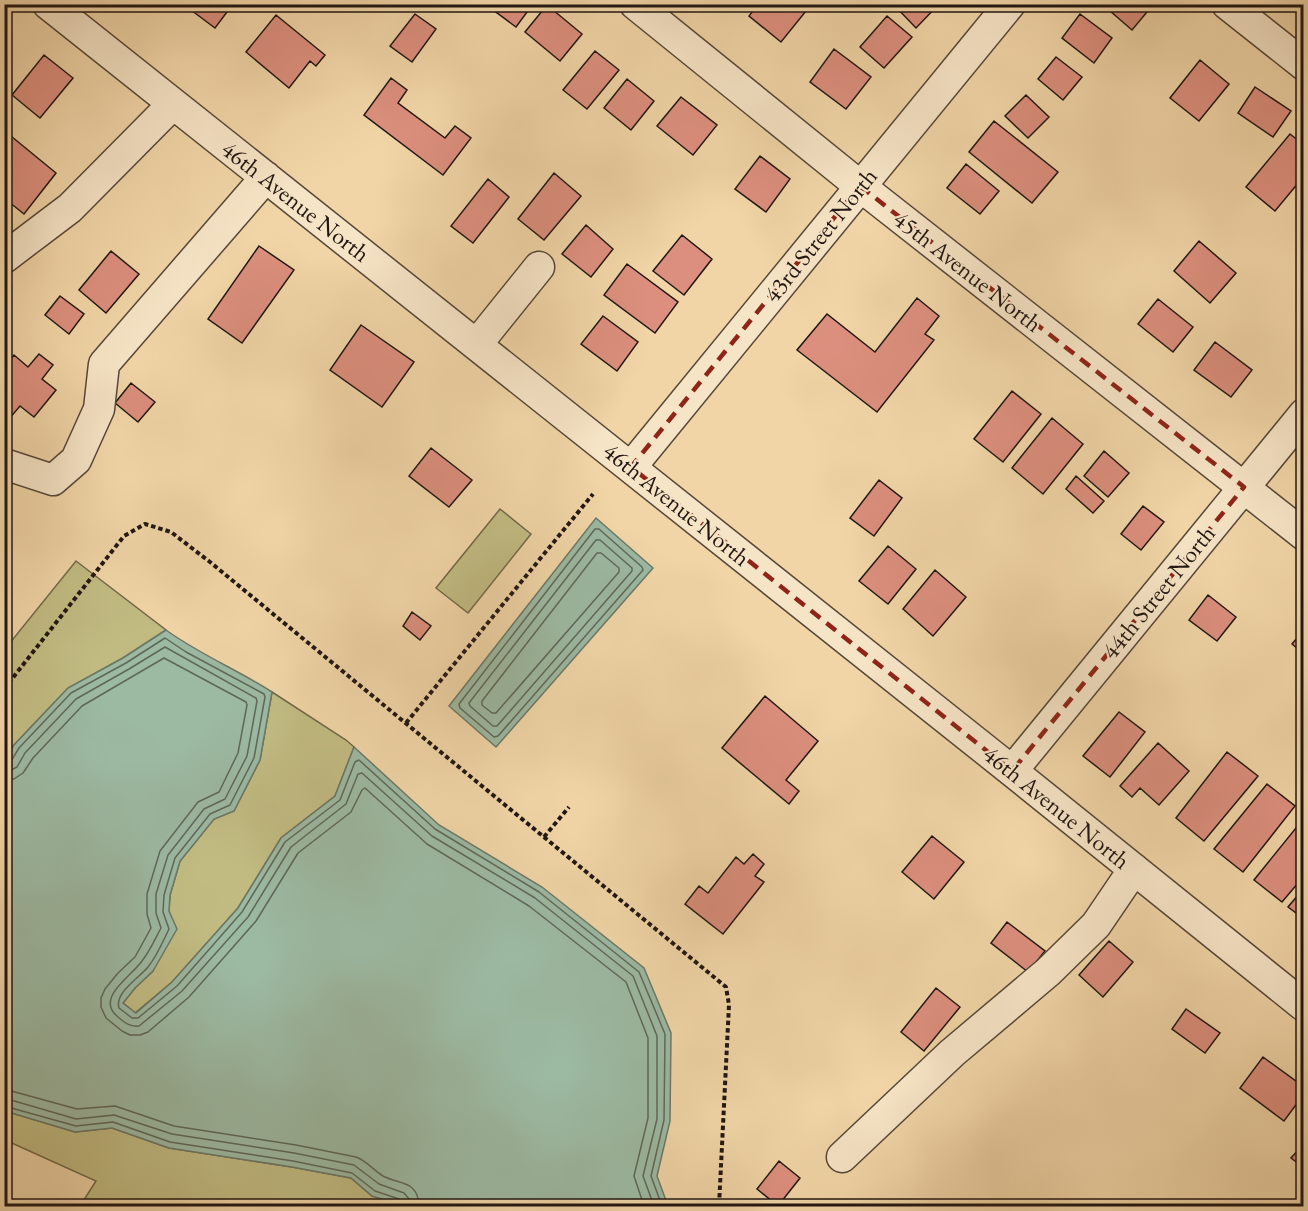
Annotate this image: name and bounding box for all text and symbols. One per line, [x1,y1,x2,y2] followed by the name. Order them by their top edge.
[215,133,377,269] street label: 46th Avenue North
[756,161,884,309] street label: 43rd Street North
[887,203,1049,339] street label: 45th Avenue North
[597,435,757,573] street label: 46th Avenue North
[1094,518,1222,666] street label: 44th Street North
[977,738,1137,876] street label: 46th Avenue North

